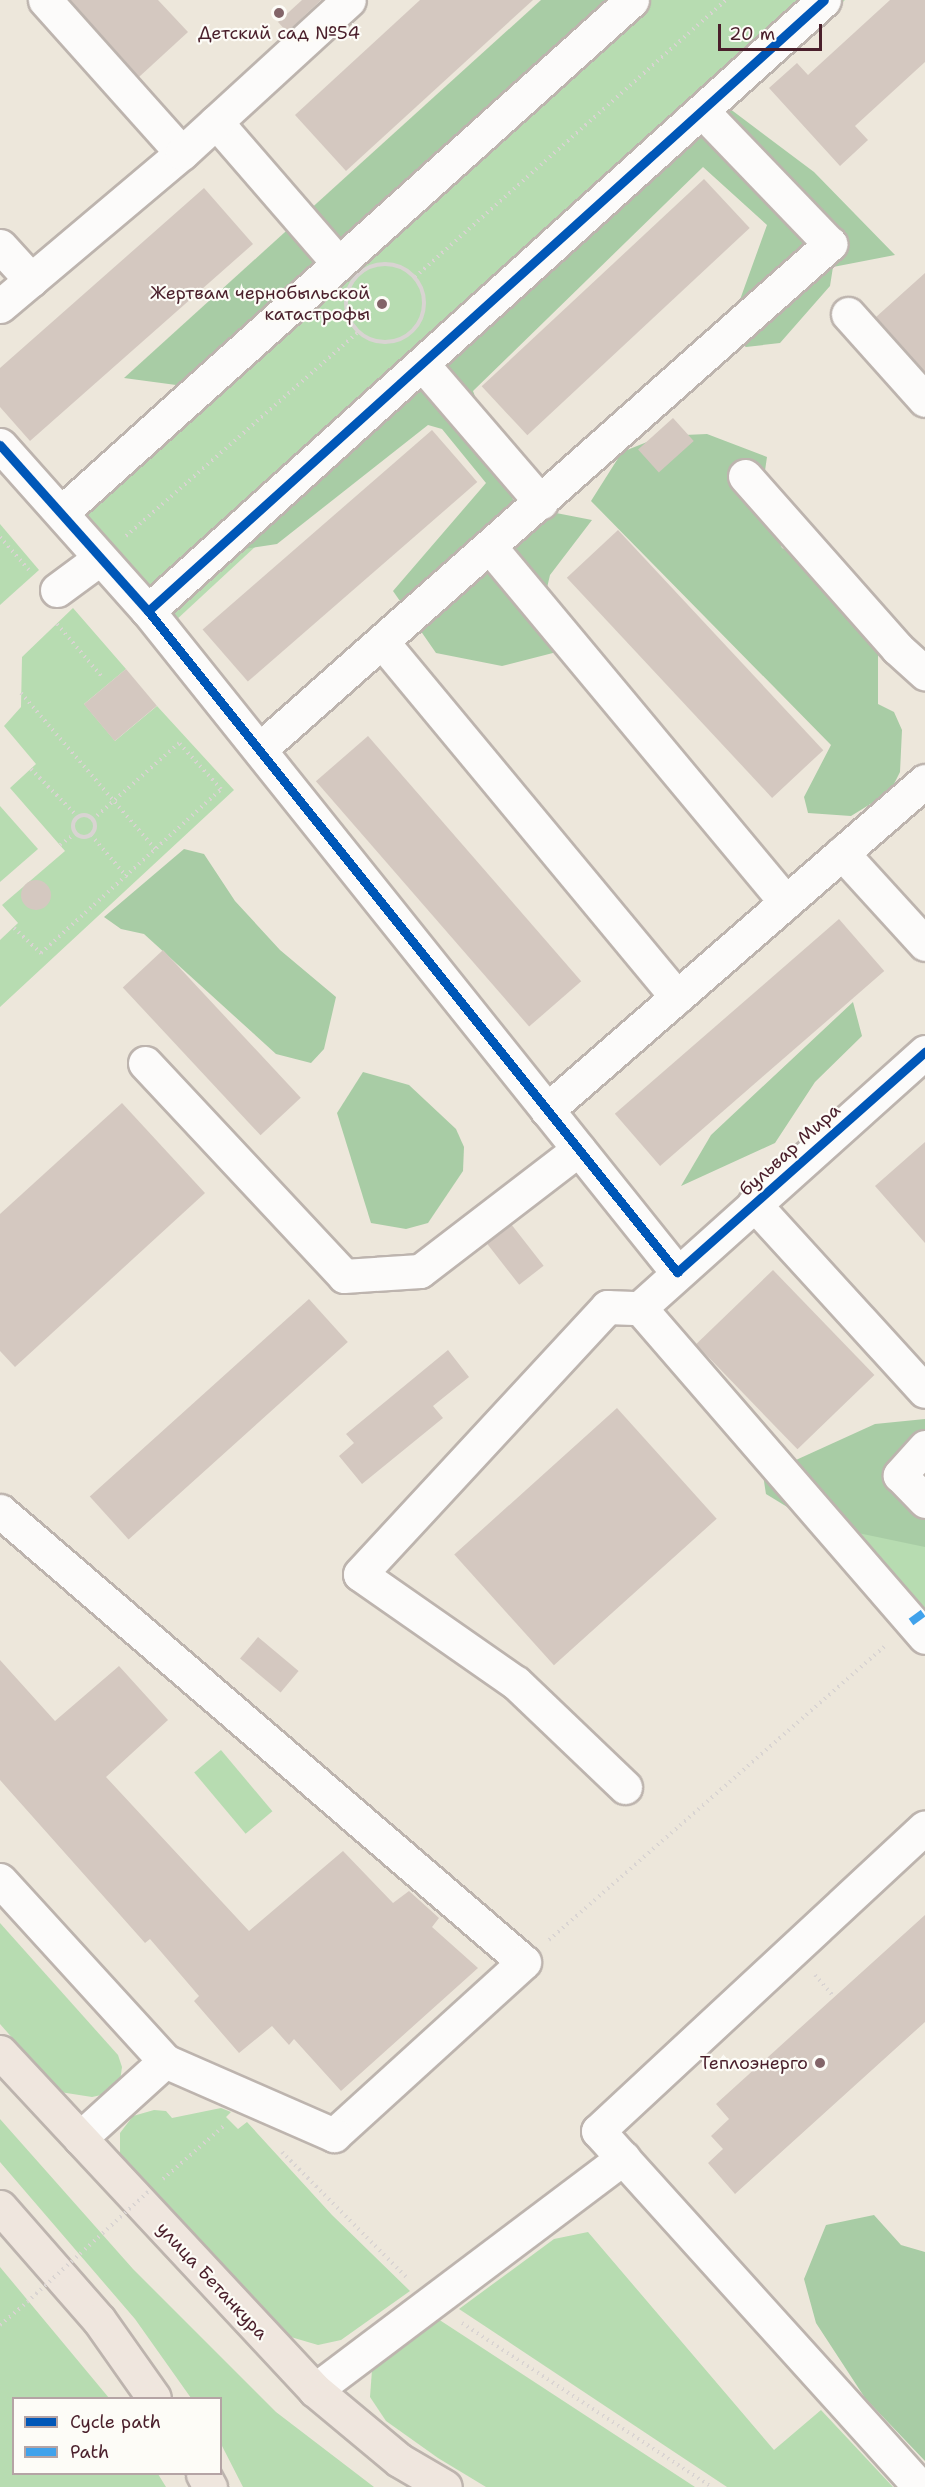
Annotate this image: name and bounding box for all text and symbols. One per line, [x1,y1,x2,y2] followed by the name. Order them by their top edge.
[272,6,286,20] marker: Детский сад №54
[721,12,824,50] scale bar
[198,22,360,44] place label: Детский сад №54
[729,22,775,46] text: 20 m
[150,283,370,326] place label: Жертвам чернобыльской катастрофы
[375,297,389,311] marker: Жертвам чернобыльской катастрофы
[735,1099,845,1201] street label: бульвар Мира
[700,2052,808,2074] place label: Теплоэнерго
[813,2056,827,2070] marker: Теплоэнерго
[152,2218,272,2344] street label: улица Бетанкура
[12,2397,222,2475] legend
[70,2410,161,2434] text: Cycle path
[70,2440,109,2464] text: Path

